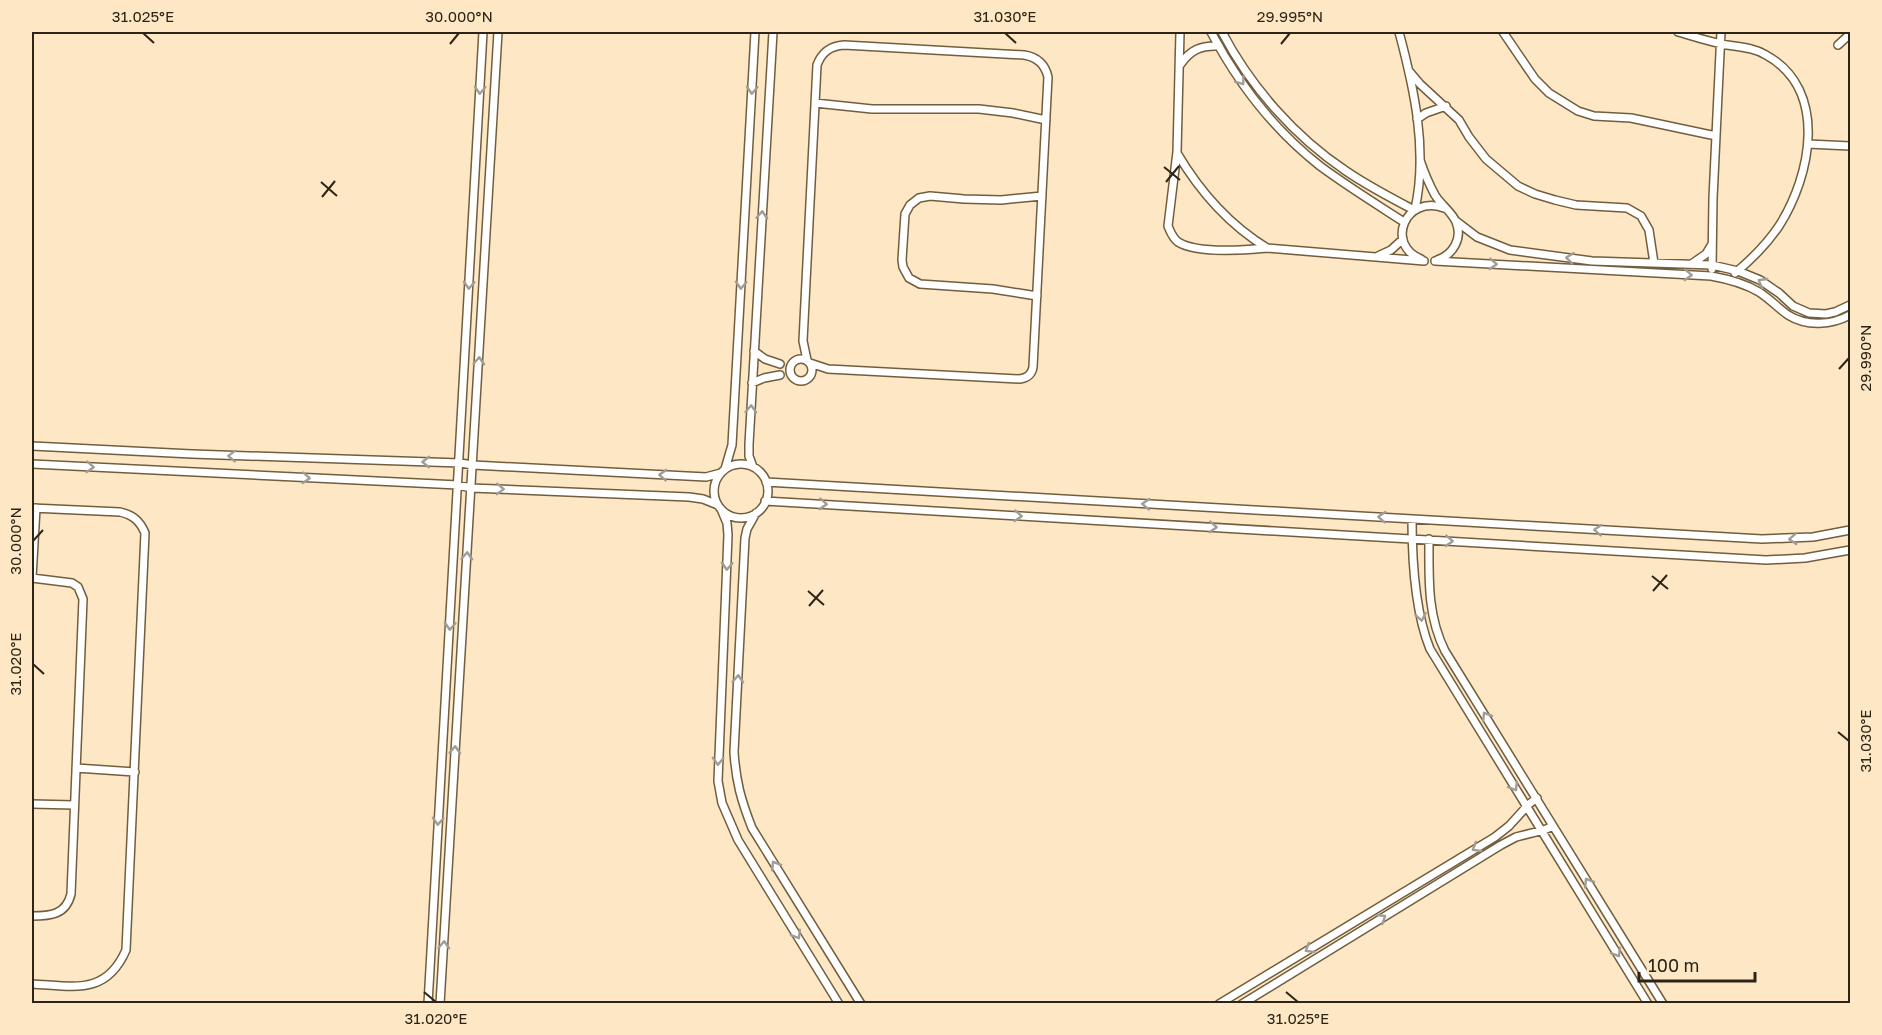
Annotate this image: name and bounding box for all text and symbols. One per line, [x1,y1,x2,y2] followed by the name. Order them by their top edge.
[112,7,174,25] text: 31.025°E
[425,7,493,25] text: 30.000°N
[974,7,1036,25] text: 31.030°E
[1257,7,1323,25] text: 29.995°N
[1234,75,1245,86] one-way arrow
[474,85,487,94] one-way arrow
[745,85,758,94] one-way arrow
[755,210,768,219] one-way arrow
[1566,252,1575,265] one-way arrow
[1489,257,1498,270] one-way arrow
[1684,268,1693,281] one-way arrow
[1758,278,1768,289] one-way arrow
[463,280,476,289] one-way arrow
[734,280,747,289] one-way arrow
[1856,325,1874,391] text: 29.990°N
[472,357,485,366] one-way arrow
[744,405,757,414] one-way arrow
[227,449,236,462] one-way arrow
[422,456,431,468] one-way arrow
[85,460,94,473] one-way arrow
[658,468,667,481] one-way arrow
[301,471,310,484] one-way arrow
[496,483,505,495] one-way arrow
[1141,497,1150,510] one-way arrow
[819,498,828,511] one-way arrow
[6,507,24,575] text: 30.000°N
[1014,509,1023,522] one-way arrow
[1378,511,1387,524] one-way arrow
[1208,520,1217,533] one-way arrow
[1594,523,1603,536] one-way arrow
[1788,532,1797,545] one-way arrow
[1445,534,1454,547] one-way arrow
[460,551,473,560] one-way arrow
[720,561,733,570] one-way arrow
[1414,612,1427,622] one-way arrow
[443,622,456,631] one-way arrow
[6,633,24,695] text: 31.020°E
[731,675,744,684] one-way arrow
[1856,710,1874,772] text: 31.030°E
[1481,712,1493,722] one-way arrow
[449,746,462,755] one-way arrow
[712,756,724,765] one-way arrow
[1507,781,1519,791] one-way arrow
[432,816,445,825] one-way arrow
[1472,841,1482,852] one-way arrow
[770,861,782,871] one-way arrow
[1584,878,1596,888] one-way arrow
[1376,914,1386,925] one-way arrow
[789,929,801,939] one-way arrow
[437,941,450,950] one-way arrow
[1305,942,1315,953] one-way arrow
[1639,945,1754,983] scale bar
[1609,947,1621,957] one-way arrow
[1648,954,1699,976] text: 100 m
[405,1009,467,1027] text: 31.020°E
[1267,1009,1329,1027] text: 31.025°E

